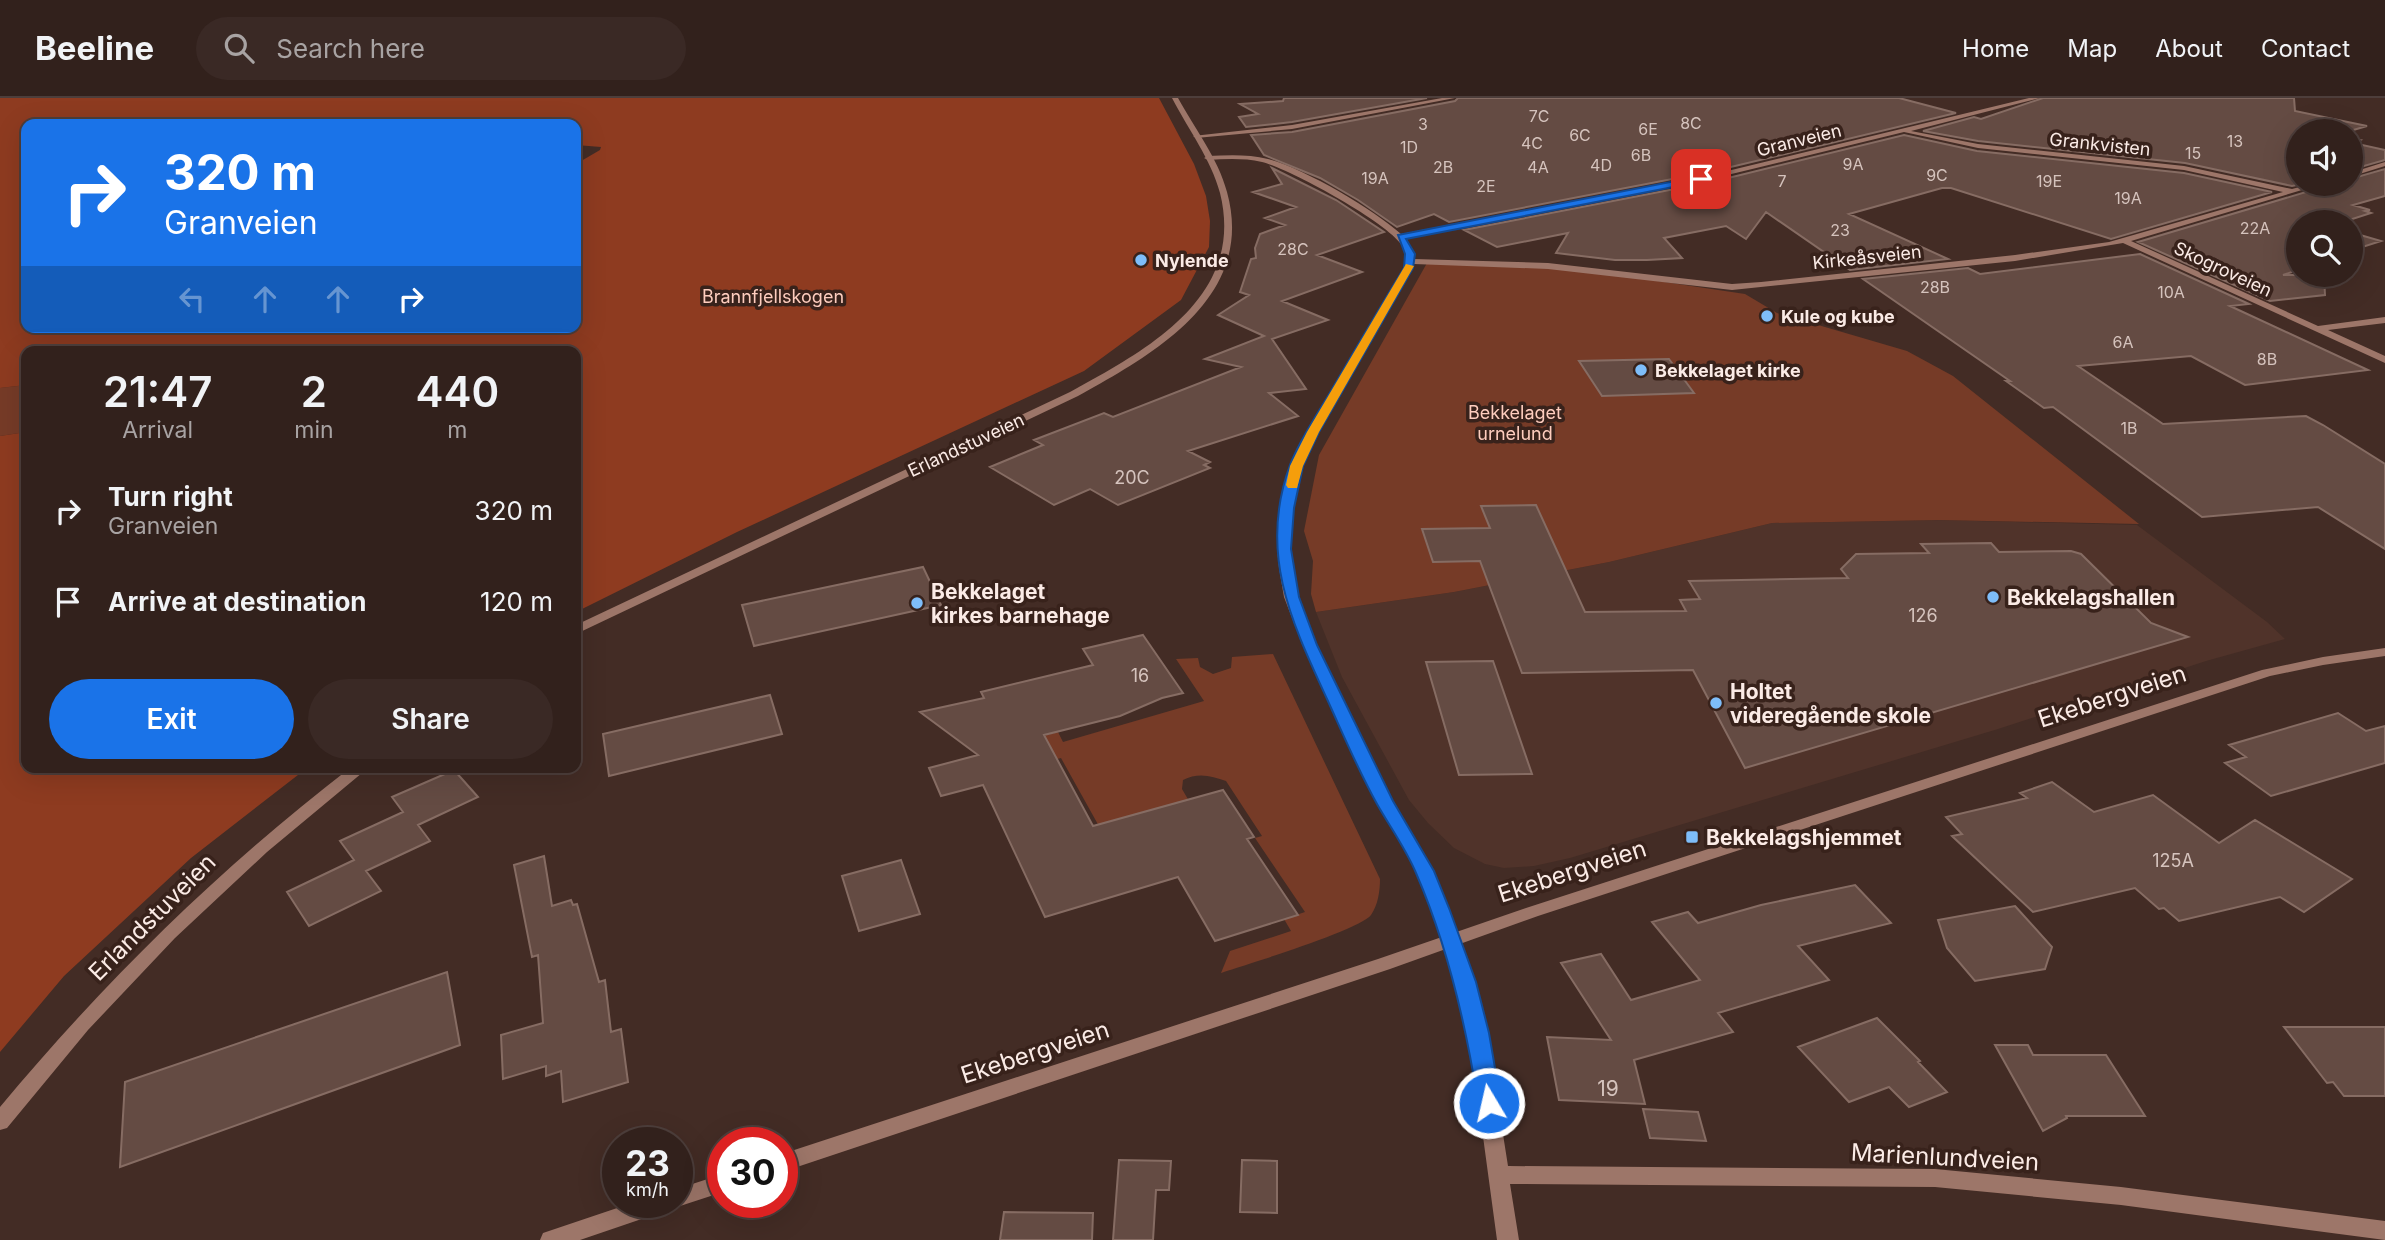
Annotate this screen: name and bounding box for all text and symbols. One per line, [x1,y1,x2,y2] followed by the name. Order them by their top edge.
[196,17,686,80] search box
[35,28,154,68] text: Beeline
[220,29,258,67] icon: search
[276,33,425,64] text: Search here
[1962,34,2029,63] text: Home
[2067,34,2117,63] text: Map
[2155,34,2223,63] text: About
[2261,34,2350,63] text: Contact
[1529,106,1549,126] house number: 7C
[1680,113,1702,133] house number: 8C
[1418,114,1428,134] house number: 3
[1638,119,1658,139] house number: 6E
[1755,119,1843,161] street label: Granveien
[2286,119,2363,287] map controls
[2286,119,2363,196] button: sound
[1569,125,1591,145] house number: 6C
[2048,128,2152,160] street label: Grankvisten
[2227,131,2243,151] house number: 13
[1521,133,1543,153] house number: 4C
[1400,137,1418,157] house number: 1D
[164,143,316,202] text: 320 m
[2185,143,2201,163] house number: 15
[1631,145,1651,165] house number: 6B
[49,147,140,238] icon: right
[1671,149,1731,209] pin
[1843,154,1863,174] house number: 9A
[1590,155,1612,175] house number: 4D
[1433,157,1453,177] house number: 2B
[1527,157,1549,177] house number: 4A
[1682,160,1720,198] icon: arrive
[1926,165,1948,185] house number: 9C
[1361,168,1389,188] house number: 19A
[1777,171,1787,191] house number: 7
[2036,171,2062,191] house number: 19E
[1476,176,1496,196] house number: 2E
[2114,188,2142,208] house number: 19A
[164,203,318,242] text: Granveien
[2286,210,2363,287] button: search
[2240,218,2270,238] house number: 22A
[1830,220,1850,240] house number: 23
[2171,237,2275,301] street label: Skogroveien
[1277,239,1309,259] house number: 28C
[1812,241,1922,273] street label: Kirkeåsveien
[1155,250,1229,271] place label: Nylende
[1133,252,1149,268] marker: Nylende
[1920,277,1950,297] house number: 28B
[173,280,211,318] icon: left
[246,280,284,318] icon: ahead
[319,280,357,318] icon: ahead
[392,280,430,318] icon: right
[2157,282,2185,302] house number: 10A
[702,286,844,307] park label: Brannfjellskogen
[1781,306,1895,327] place label: Kule og kube
[1759,308,1775,324] marker: Kule og kube
[2113,332,2133,352] house number: 6A
[2257,349,2277,369] house number: 8B
[1655,360,1801,381] place label: Bekkelaget kirke
[1633,362,1649,378] marker: Bekkelaget kirke
[103,366,212,417] text: 21:47
[301,366,327,417] text: 2
[415,366,499,417] text: 440
[1468,402,1562,444] park label: Bekkelaget urnelund
[905,409,1027,481] street label: Erlandstuveien
[122,416,193,444] text: Arrival
[294,416,334,444] text: min
[447,416,467,444] text: m
[2121,418,2137,438] house number: 1B
[1114,467,1150,488] house number: 20C
[108,481,233,512] text: Turn right
[49,492,87,530] icon: right
[475,495,553,526] text: 320 m
[108,512,218,540] text: Granveien
[931,579,1110,628] place label: Bekkelaget kirkes barnehage
[49,583,87,621] icon: arrive
[2007,585,2175,610] place label: Bekkelagshallen
[108,586,367,617] text: Arrive at destination
[480,586,553,617] text: 120 m
[1985,589,2001,605] marker: Bekkelagshallen
[909,595,925,611] marker: Bekkelaget kirkes barnehage
[1908,605,1938,626] house number: 126
[2034,658,2190,734] street label: Ekebergveien
[1131,665,1149,686] house number: 16
[49,679,294,759] button: Exit
[308,679,553,759] button: Share
[1730,679,1931,728] place label: Holtet videregående skole
[1708,695,1724,711] marker: Holtet videregående skole
[1706,825,1902,850] place label: Bekkelagshjemmet
[1684,829,1700,845] marker: Bekkelagshjemmet
[1494,833,1650,909] street label: Ekebergveien
[82,847,222,987] street label: Erlandstuveien
[2152,850,2194,871] house number: 125A
[957,1014,1113,1090] street label: Ekebergveien
[1452,1066,1526,1140] position arrow
[1597,1076,1619,1101] house number: 19
[707,1127,798,1218] speed limit sign: 30
[1850,1138,2040,1176] street label: Marienlundveien
[625,1142,670,1184] text: 23
[626,1179,669,1200] text: km/h

